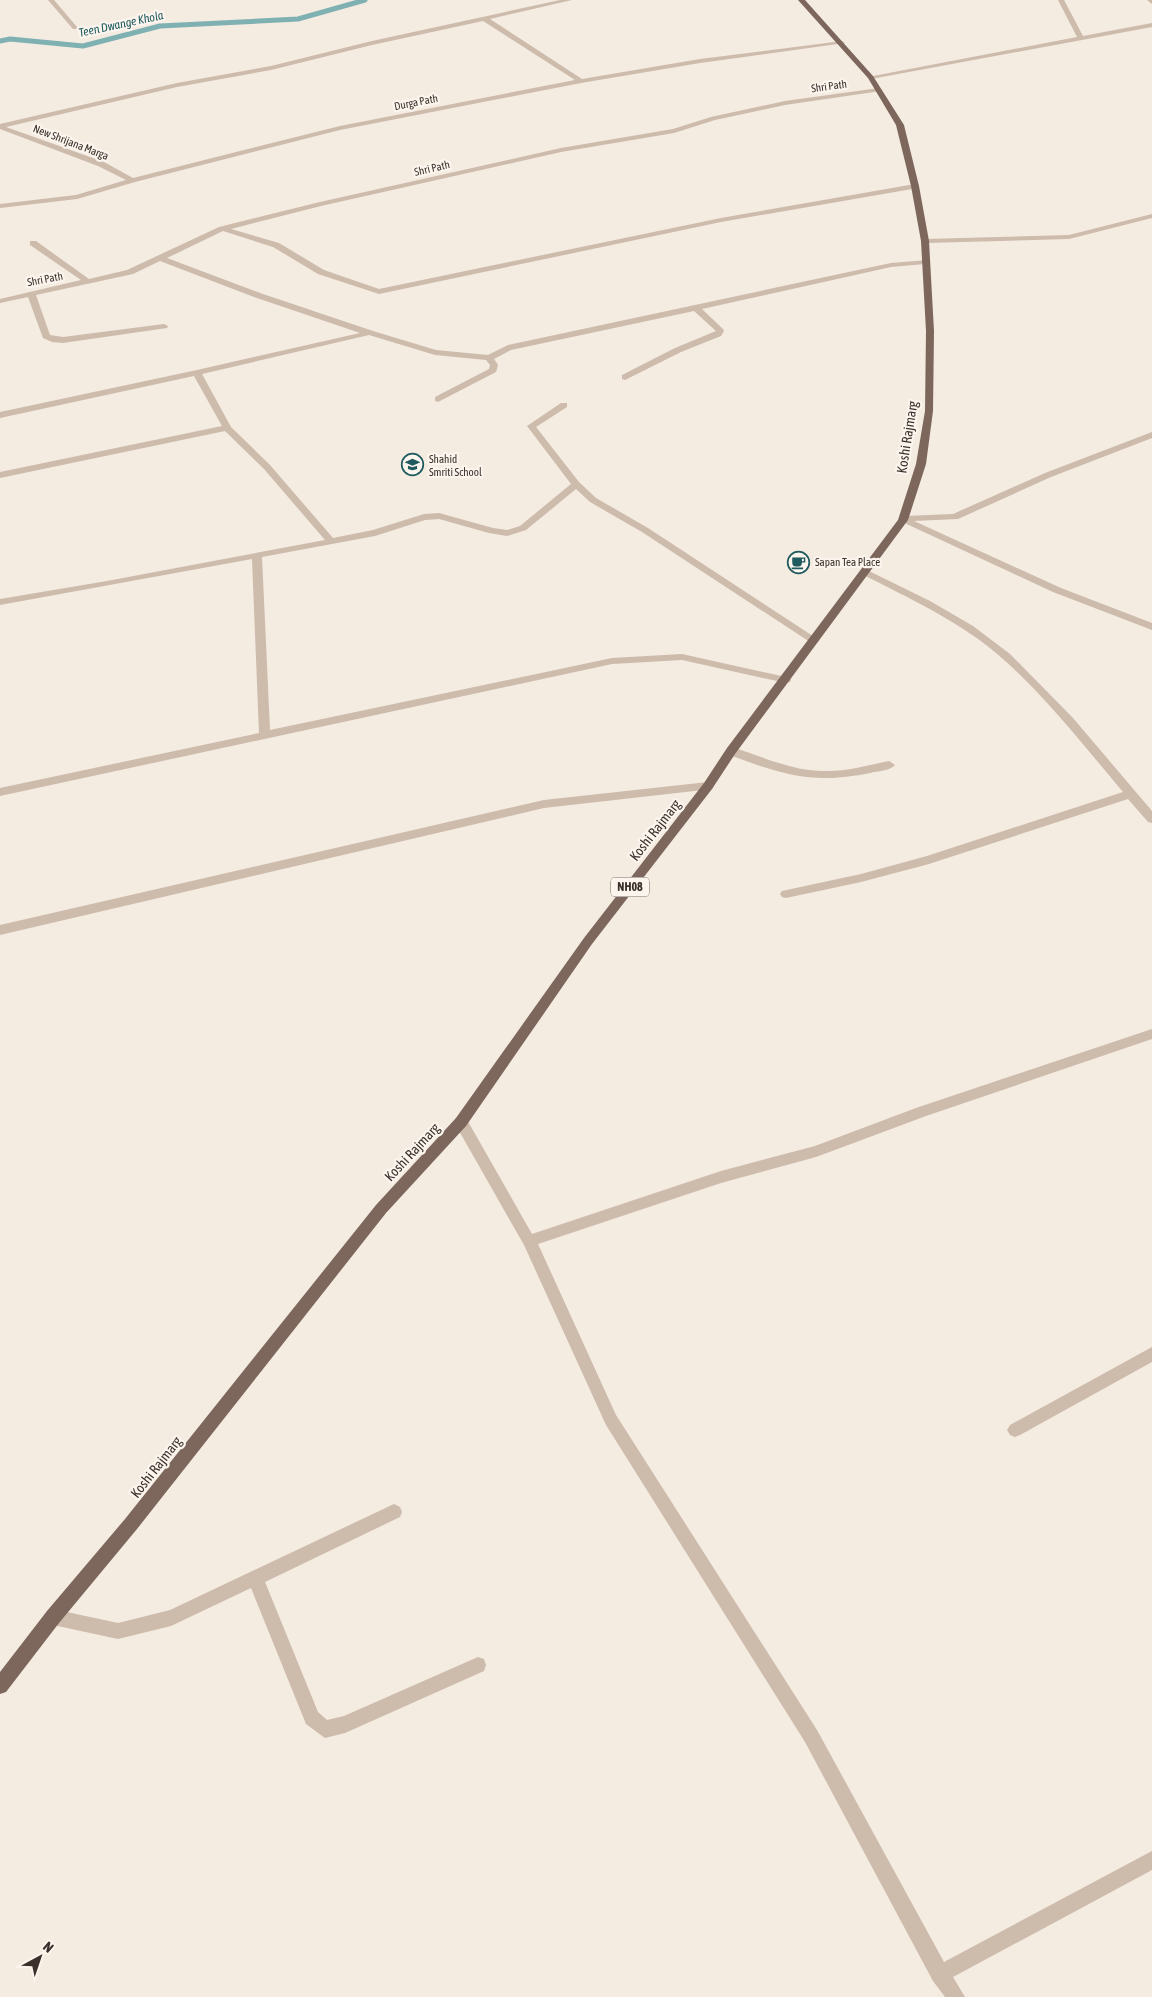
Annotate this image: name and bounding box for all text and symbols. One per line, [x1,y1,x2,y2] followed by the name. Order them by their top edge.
[77,8,165,40] water label: Teen Dwange Khola
[810,78,848,94] street label: Shri Path
[393,92,439,112] street label: Durga Path
[32,122,110,162] street label: New Shrijana Marga
[413,158,451,178] street label: Shri Path
[26,270,64,288] street label: Shri Path
[893,400,921,474] street label: Koshi Rajmarg
[401,453,425,477] school or university icon: Shahid Smriti School
[429,453,482,478] place label: Shahid Smriti School
[787,550,811,574] cafe icon: Sapan Tea Place
[815,556,880,568] place label: Sapan Tea Place
[626,796,684,864] street label: Koshi Rajmarg
[611,878,649,896] road number: NH08
[381,1120,443,1184] street label: Koshi Rajmarg
[127,1433,185,1501] street label: Koshi Rajmarg
[15,1932,65,1982] north arrow
[40,1938,57,1956] text: N

